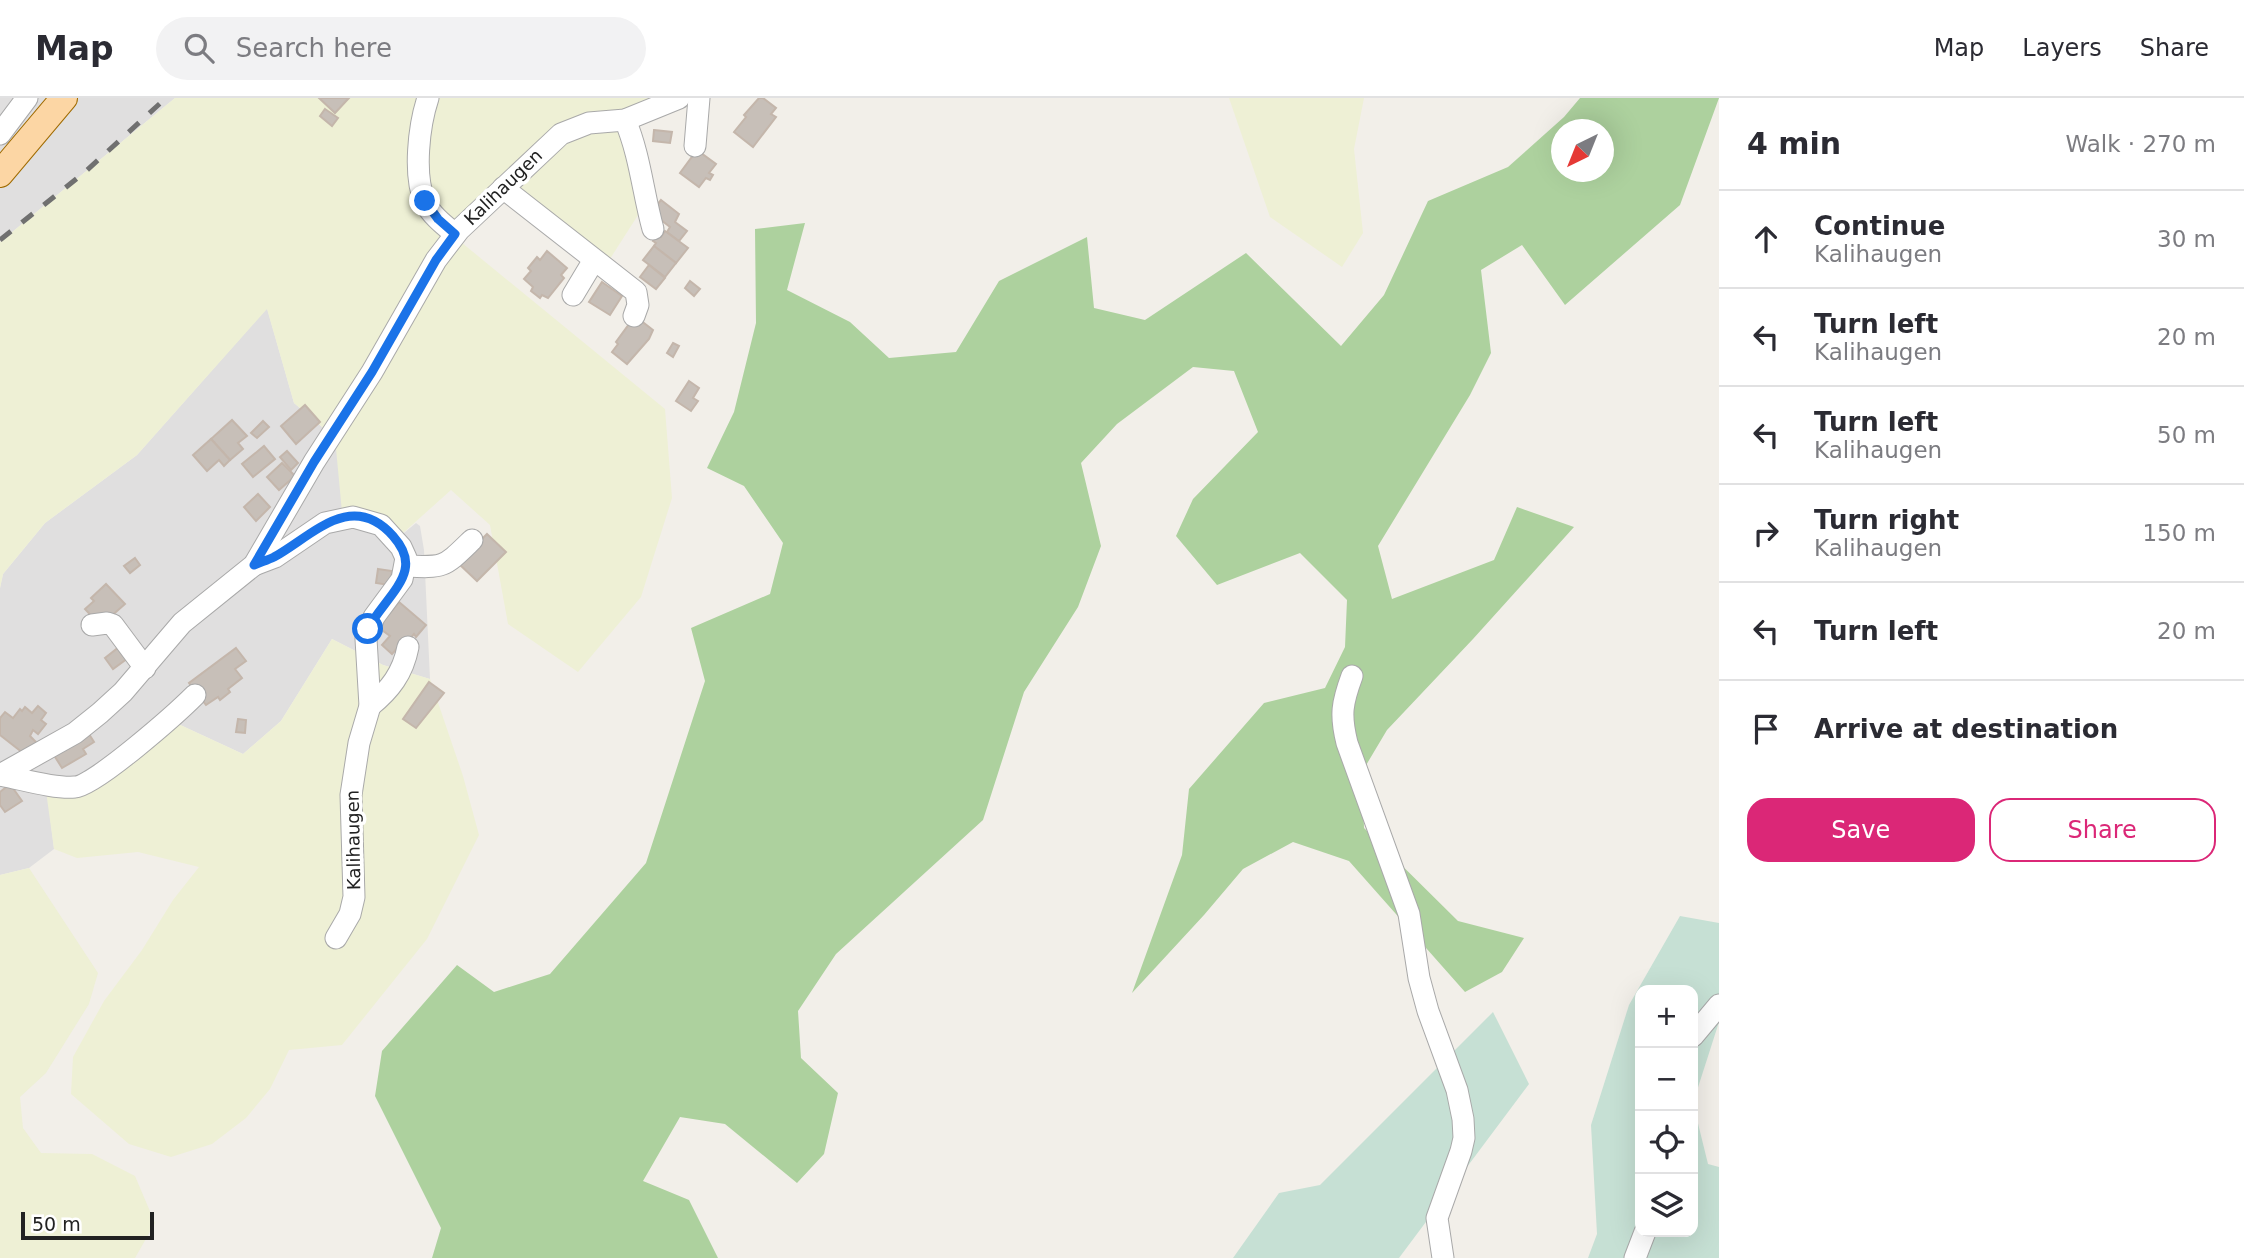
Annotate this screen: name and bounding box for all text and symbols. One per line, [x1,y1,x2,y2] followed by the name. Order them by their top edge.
[156,17,646,80] search box
[35,29,114,68] text: Map
[180,29,218,67] icon: search
[236,33,392,63] text: Search here
[1934,34,1984,62] text: Map
[2022,34,2102,62] text: Layers
[2140,34,2209,62] text: Share
[1551,119,1614,182] north arrow
[1747,126,1841,161] text: 4 min
[2065,131,2216,157] text: Walk · 270 m
[460,145,546,229] street label: Kalihaugen
[409,185,440,216] route end
[1814,211,1945,241] text: Continue
[1747,220,1785,258] icon: ahead
[2157,226,2216,252] text: 30 m
[1814,241,1942,267] text: Kalihaugen
[1814,309,1938,339] text: Turn left
[1747,318,1785,356] icon: left
[2157,324,2216,350] text: 20 m
[1814,339,1942,365] text: Kalihaugen
[1814,407,1938,437] text: Turn left
[1747,416,1785,454] icon: left
[2157,422,2216,448] text: 50 m
[1814,437,1942,463] text: Kalihaugen
[1814,505,1959,535] text: Turn right
[1747,514,1785,552] icon: right
[2142,520,2216,546] text: 150 m
[1814,535,1942,561] text: Kalihaugen
[1747,612,1785,650] icon: left
[352,613,383,644] route start
[1814,616,1938,646] text: Turn left
[2157,618,2216,644] text: 20 m
[1747,710,1785,748] icon: arrive
[1814,714,2118,744] text: Arrive at destination
[342,790,364,890] street label: Kalihaugen
[1747,798,1975,862] button: Save
[1989,798,2216,862] button: Share
[1635,985,1698,1237] map controls
[1635,985,1698,1048] button: +
[1635,1048,1698,1111] button: −
[1635,1111,1698,1174] button: locate
[1635,1174,1698,1237] button: layers
[21,1209,154,1241] scale bar
[32,1213,81,1235] text: 50 m

